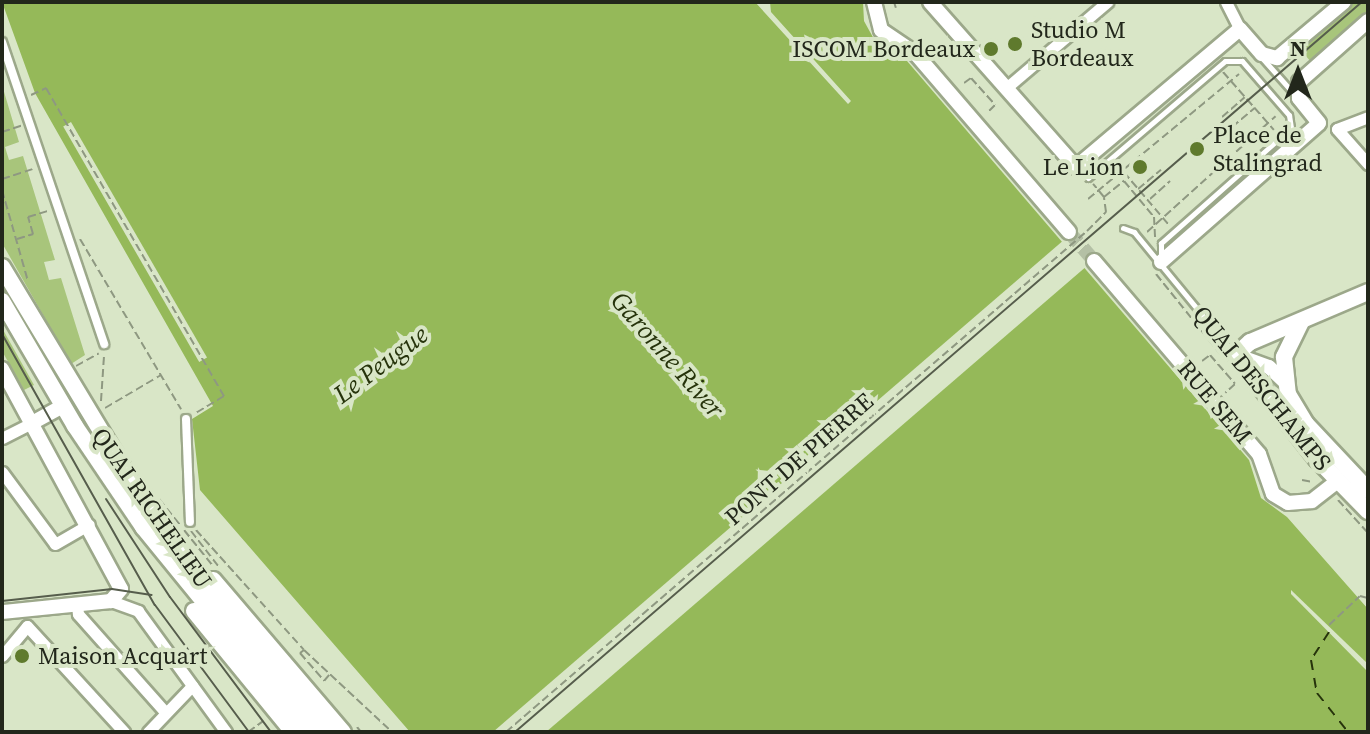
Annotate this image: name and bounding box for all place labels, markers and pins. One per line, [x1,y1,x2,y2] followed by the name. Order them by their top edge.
[1031,16,1134,72] place label: Studio M Bordeaux
[792,35,975,63] place label: ISCOM Bordeaux
[1006,35,1024,53] marker: Studio M Bordeaux
[982,40,1000,58] marker: ISCOM Bordeaux
[1213,121,1322,177] place label: Place de Stalingrad
[1188,140,1206,158] marker: Place de Stalingrad
[1043,153,1124,181] place label: Le Lion
[1131,158,1149,176] marker: Le Lion
[38,642,207,670] place label: Maison Acquart
[13,647,31,665] marker: Maison Acquart

